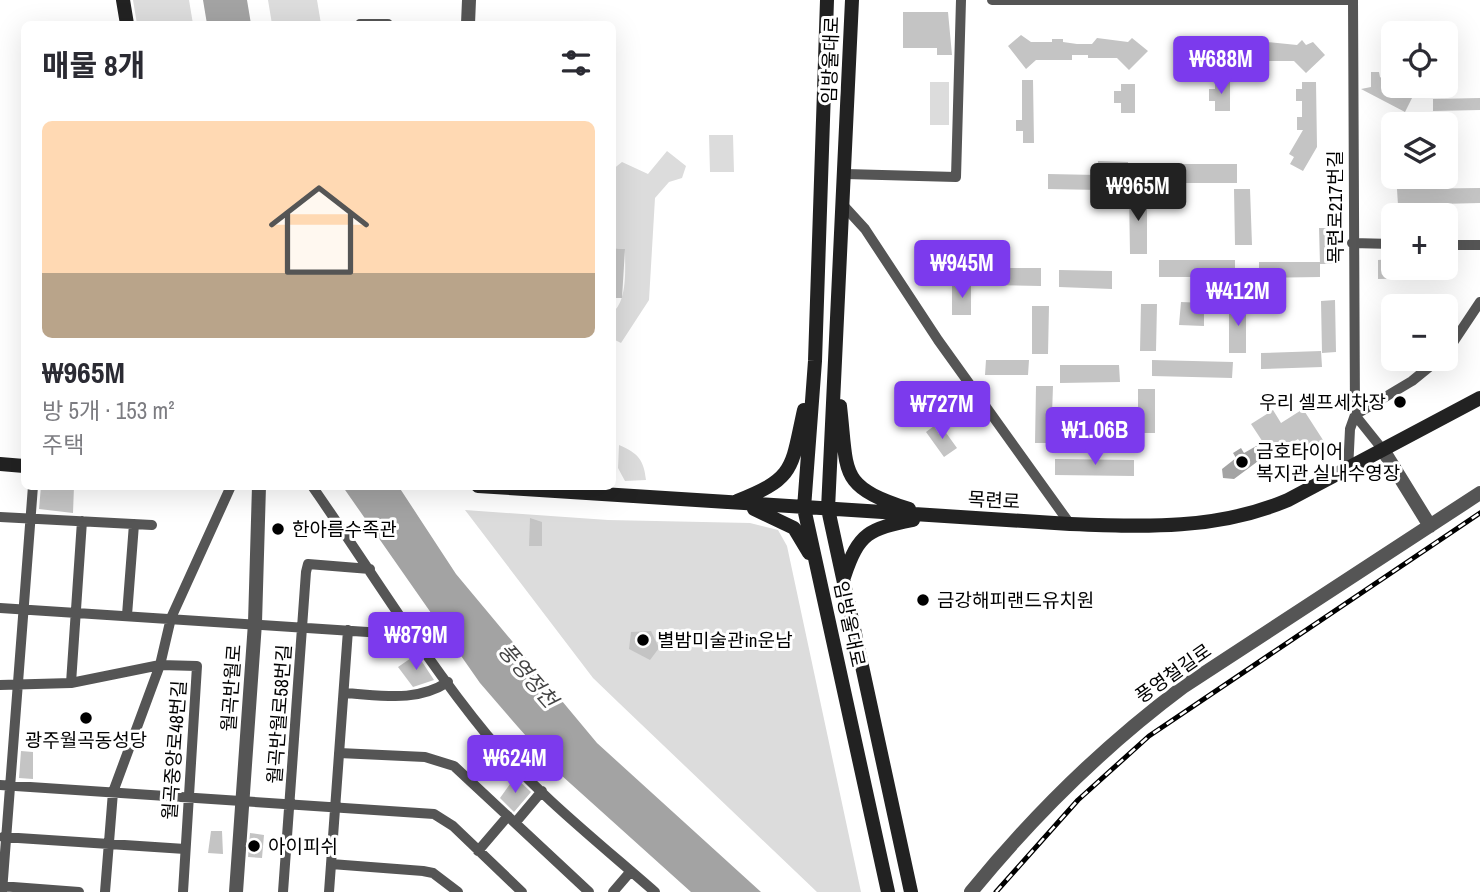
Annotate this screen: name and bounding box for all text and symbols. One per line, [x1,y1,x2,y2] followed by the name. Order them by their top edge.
[815,16,845,104] street label: 임방울대로
[1381,21,1458,371] map controls
[1381,21,1458,98] button: locate
[1172,36,1270,96] pin: ₩688M
[1189,43,1253,74] text: ₩688M
[557,44,595,82] icon: filters
[42,45,145,85] text: 매물 8개
[1381,112,1458,189] button: layers
[1322,150,1348,264] street label: 목련로217번길
[1089,164,1187,223] pin: ₩965M
[256,167,382,293] icon: home
[1106,170,1170,201] text: ₩965M
[1381,203,1458,280] button: +
[913,240,1011,300] pin: ₩945M
[930,247,994,278] text: ₩945M
[1189,268,1287,328] pin: ₩412M
[1206,275,1270,306] text: ₩412M
[1381,294,1458,371] button: −
[42,352,125,392] text: ₩965M
[893,382,991,441] pin: ₩727M
[910,388,974,419] text: ₩727M
[1259,389,1386,415] place label: 우리 셀프세차장
[1392,394,1408,410] marker: 우리 셀프세차장
[42,395,174,426] text: 방 5개 · 153 m²
[1038,407,1152,467] pin: ₩1.06B
[1062,414,1128,445] text: ₩1.06B
[42,429,84,460] text: 주택
[1256,438,1400,486] place label: 금호타이어 복지관 실내수영장
[1234,454,1250,470] marker: 금호타이어 복지관 실내수영장
[967,486,1021,514] street label: 목련로
[292,516,397,542] place label: 한아름수족관
[270,521,286,537] marker: 한아름수족관
[828,579,872,669] street label: 임방울대로
[937,587,1094,613] place label: 금강해피랜드유치원
[915,592,931,608] marker: 금강해피랜드유치원
[367,612,465,672] pin: ₩879M
[384,619,448,650] text: ₩879M
[657,627,793,653] place label: 별밤미술관in운남
[635,632,651,648] marker: 별밤미술관in운남
[492,636,566,716] water label: 풍영정천
[1130,637,1216,709] street label: 풍영철길로
[215,643,247,733] street label: 월곡반월로
[261,643,297,785] street label: 월곡반월로58번길
[156,679,192,821] street label: 월곡중앙로48번길
[78,710,94,726] marker: 광주월곡동성당
[25,727,147,753] place label: 광주월곡동성당
[466,736,564,795] pin: ₩624M
[483,742,547,773] text: ₩624M
[268,833,338,859] place label: 아이피쉬
[246,838,262,854] marker: 아이피쉬

